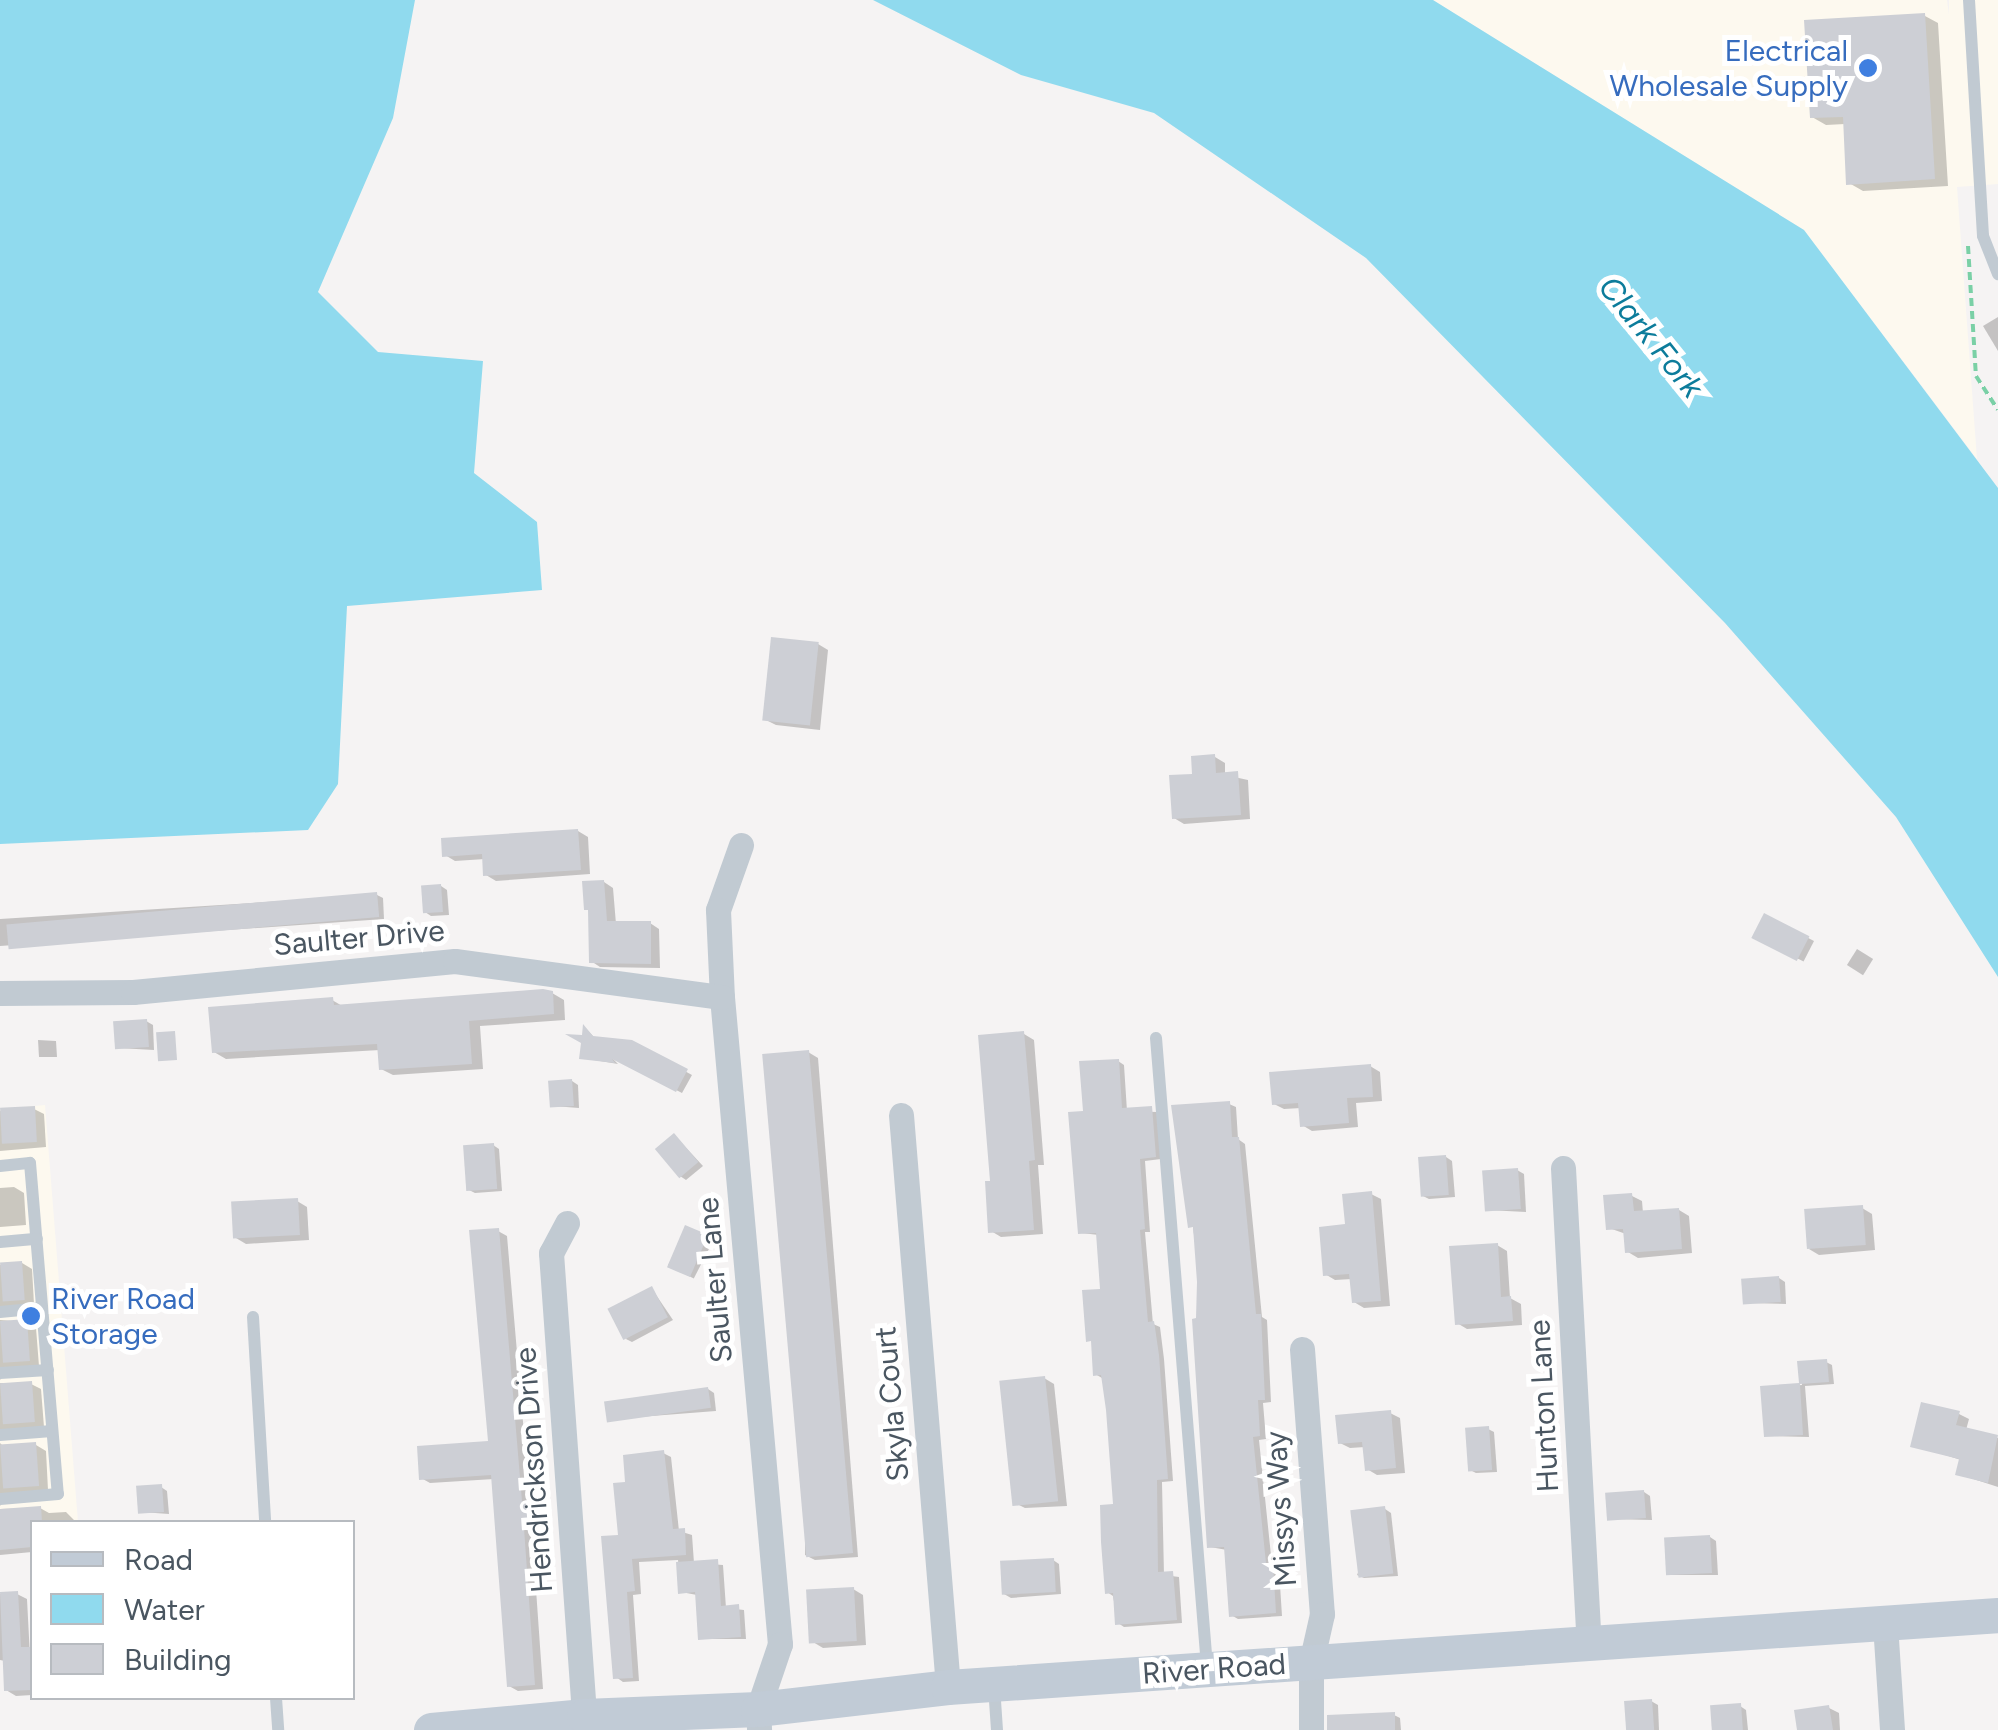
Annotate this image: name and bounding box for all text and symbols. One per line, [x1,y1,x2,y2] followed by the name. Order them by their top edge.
[1609,33,1848,104] place label: Electrical Wholesale Supply
[1857,57,1879,79] marker: Electrical Wholesale Supply
[1590,268,1712,406] water label: Clark Fork
[272,913,446,963] street label: Saulter Drive
[690,1196,740,1364] street label: Saulter Lane
[51,1281,195,1352] place label: River Road Storage
[20,1305,42,1327] marker: River Road Storage
[1522,1319,1566,1493] street label: Hunton Lane
[867,1325,917,1483] street label: Skyla Court
[507,1346,561,1594] street label: Hendrickson Drive
[1258,1430,1304,1588] street label: Missys Way
[30,1520,355,1700] legend
[124,1541,193,1578] text: Road
[124,1591,205,1628] text: Water
[124,1641,232,1678] text: Building
[1141,1646,1287,1692] street label: River Road

